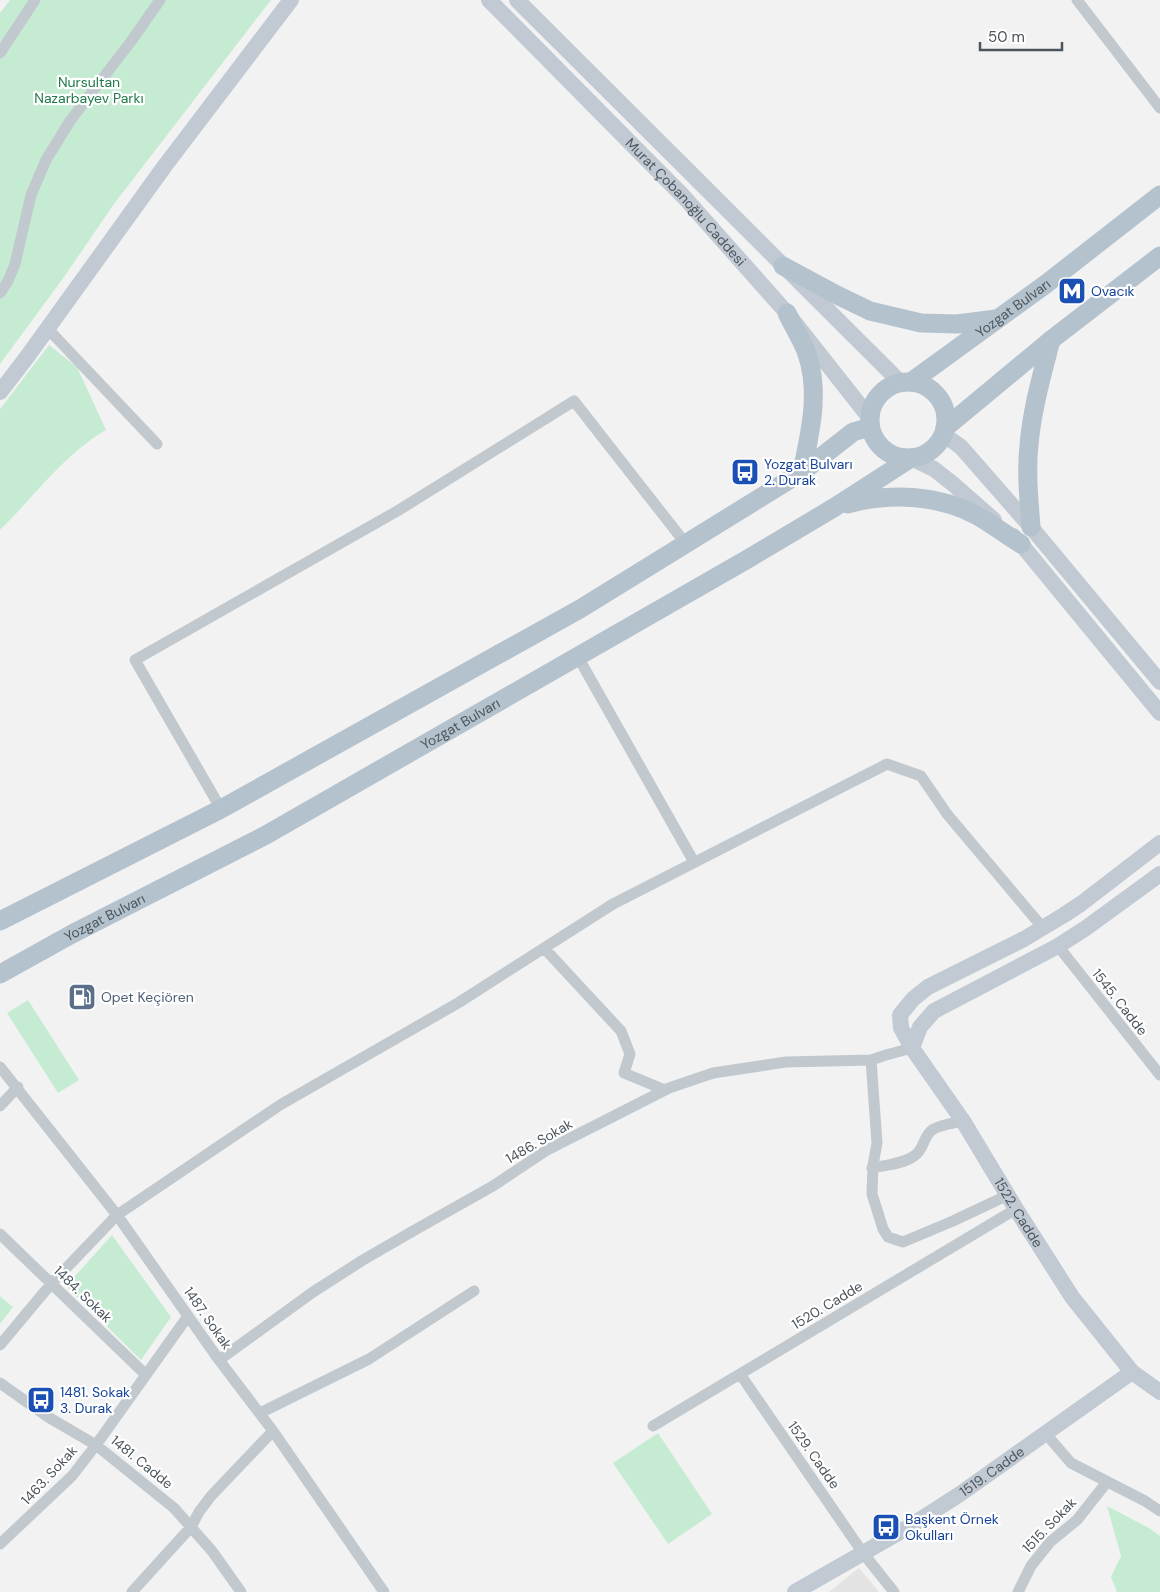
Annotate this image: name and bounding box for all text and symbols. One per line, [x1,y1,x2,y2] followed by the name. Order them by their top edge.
[980,20,1062,52] scale bar
[988,27,1025,47] text: 50 m
[34,73,144,107] park label: Nursultan Nazarbayev Parkı
[622,134,750,270] street label: Murat Çobanoğlu Caddesi
[972,275,1054,341] street label: Yozgat Bulvarı
[1057,276,1087,306] metro station icon: Ovacık
[1091,282,1135,300] place label: Ovacık
[764,455,853,489] place label: Yozgat Bulvarı 2. Durak
[730,457,760,487] bus stop icon: Yozgat Bulvarı 2. Durak
[417,694,503,754] street label: Yozgat Bulvarı
[61,889,148,946] street label: Yozgat Bulvarı
[1088,965,1152,1039] street label: 1545. Cadde
[67,982,97,1012] fuel station icon: Opet Keçiören
[101,988,194,1006] place label: Opet Keçiören
[502,1115,576,1167] street label: 1486. Sokak
[990,1175,1047,1251] street label: 1522. Cadde
[50,1262,116,1326] street label: 1484. Sokak
[788,1277,866,1333] street label: 1520. Cadde
[180,1283,236,1353] street label: 1487. Sokak
[60,1383,130,1417] place label: 1481. Sokak 3. Durak
[26,1385,56,1415] bus stop icon: 1481. Sokak 3. Durak
[784,1418,844,1492] street label: 1529. Cadde
[107,1431,177,1493] street label: 1481. Cadde
[17,1442,81,1508] street label: 1463. Sokak
[956,1442,1028,1501] street label: 1519. Cadde
[1018,1493,1080,1557] street label: 1515. Sokak
[905,1510,999,1544] place label: Başkent Örnek Okulları
[871,1512,901,1542] bus stop icon: Başkent Örnek Okulları

